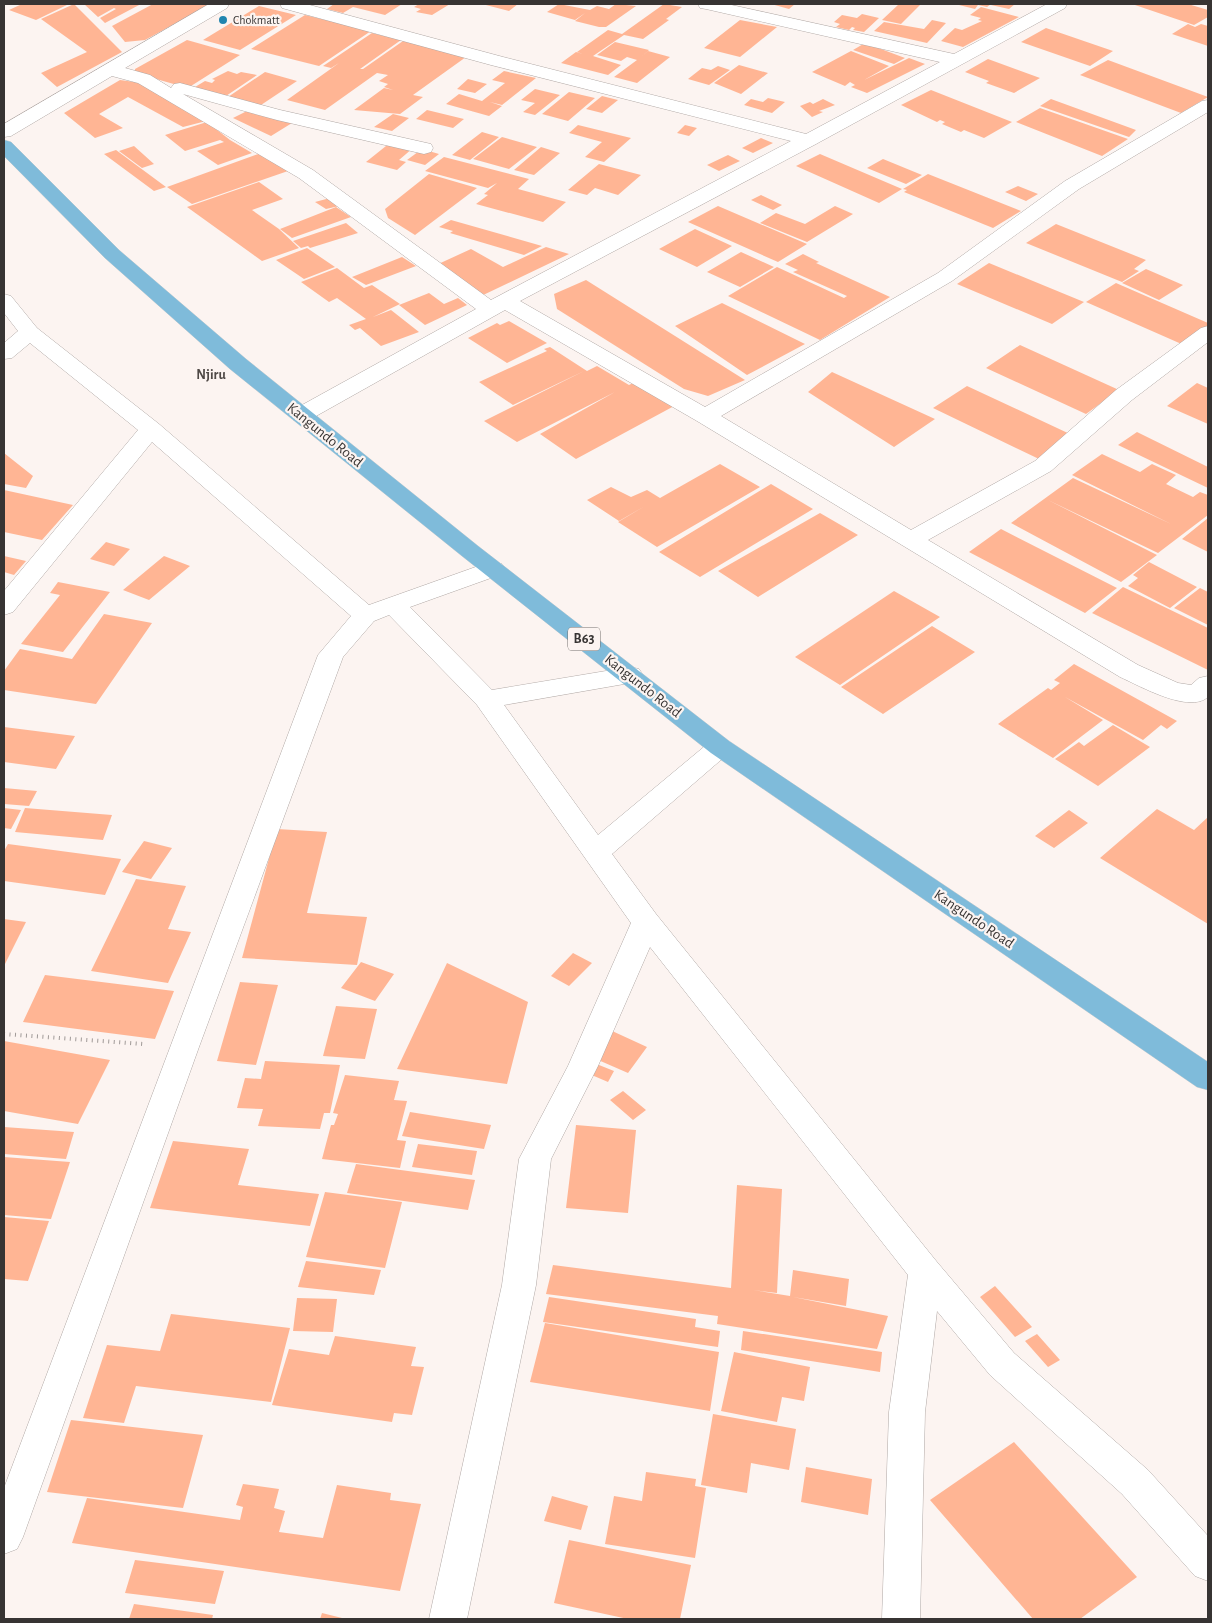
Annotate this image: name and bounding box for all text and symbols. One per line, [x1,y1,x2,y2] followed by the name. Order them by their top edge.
[217,14,229,26] marker: Chokmatt
[233,14,280,26] place label: Chokmatt
[196,368,226,382] district label: Njiru
[284,400,366,470] street label: Kangundo Road
[568,628,600,650] road number: B63
[602,652,684,721] street label: Kangundo Road
[931,887,1017,951] street label: Kangundo Road

